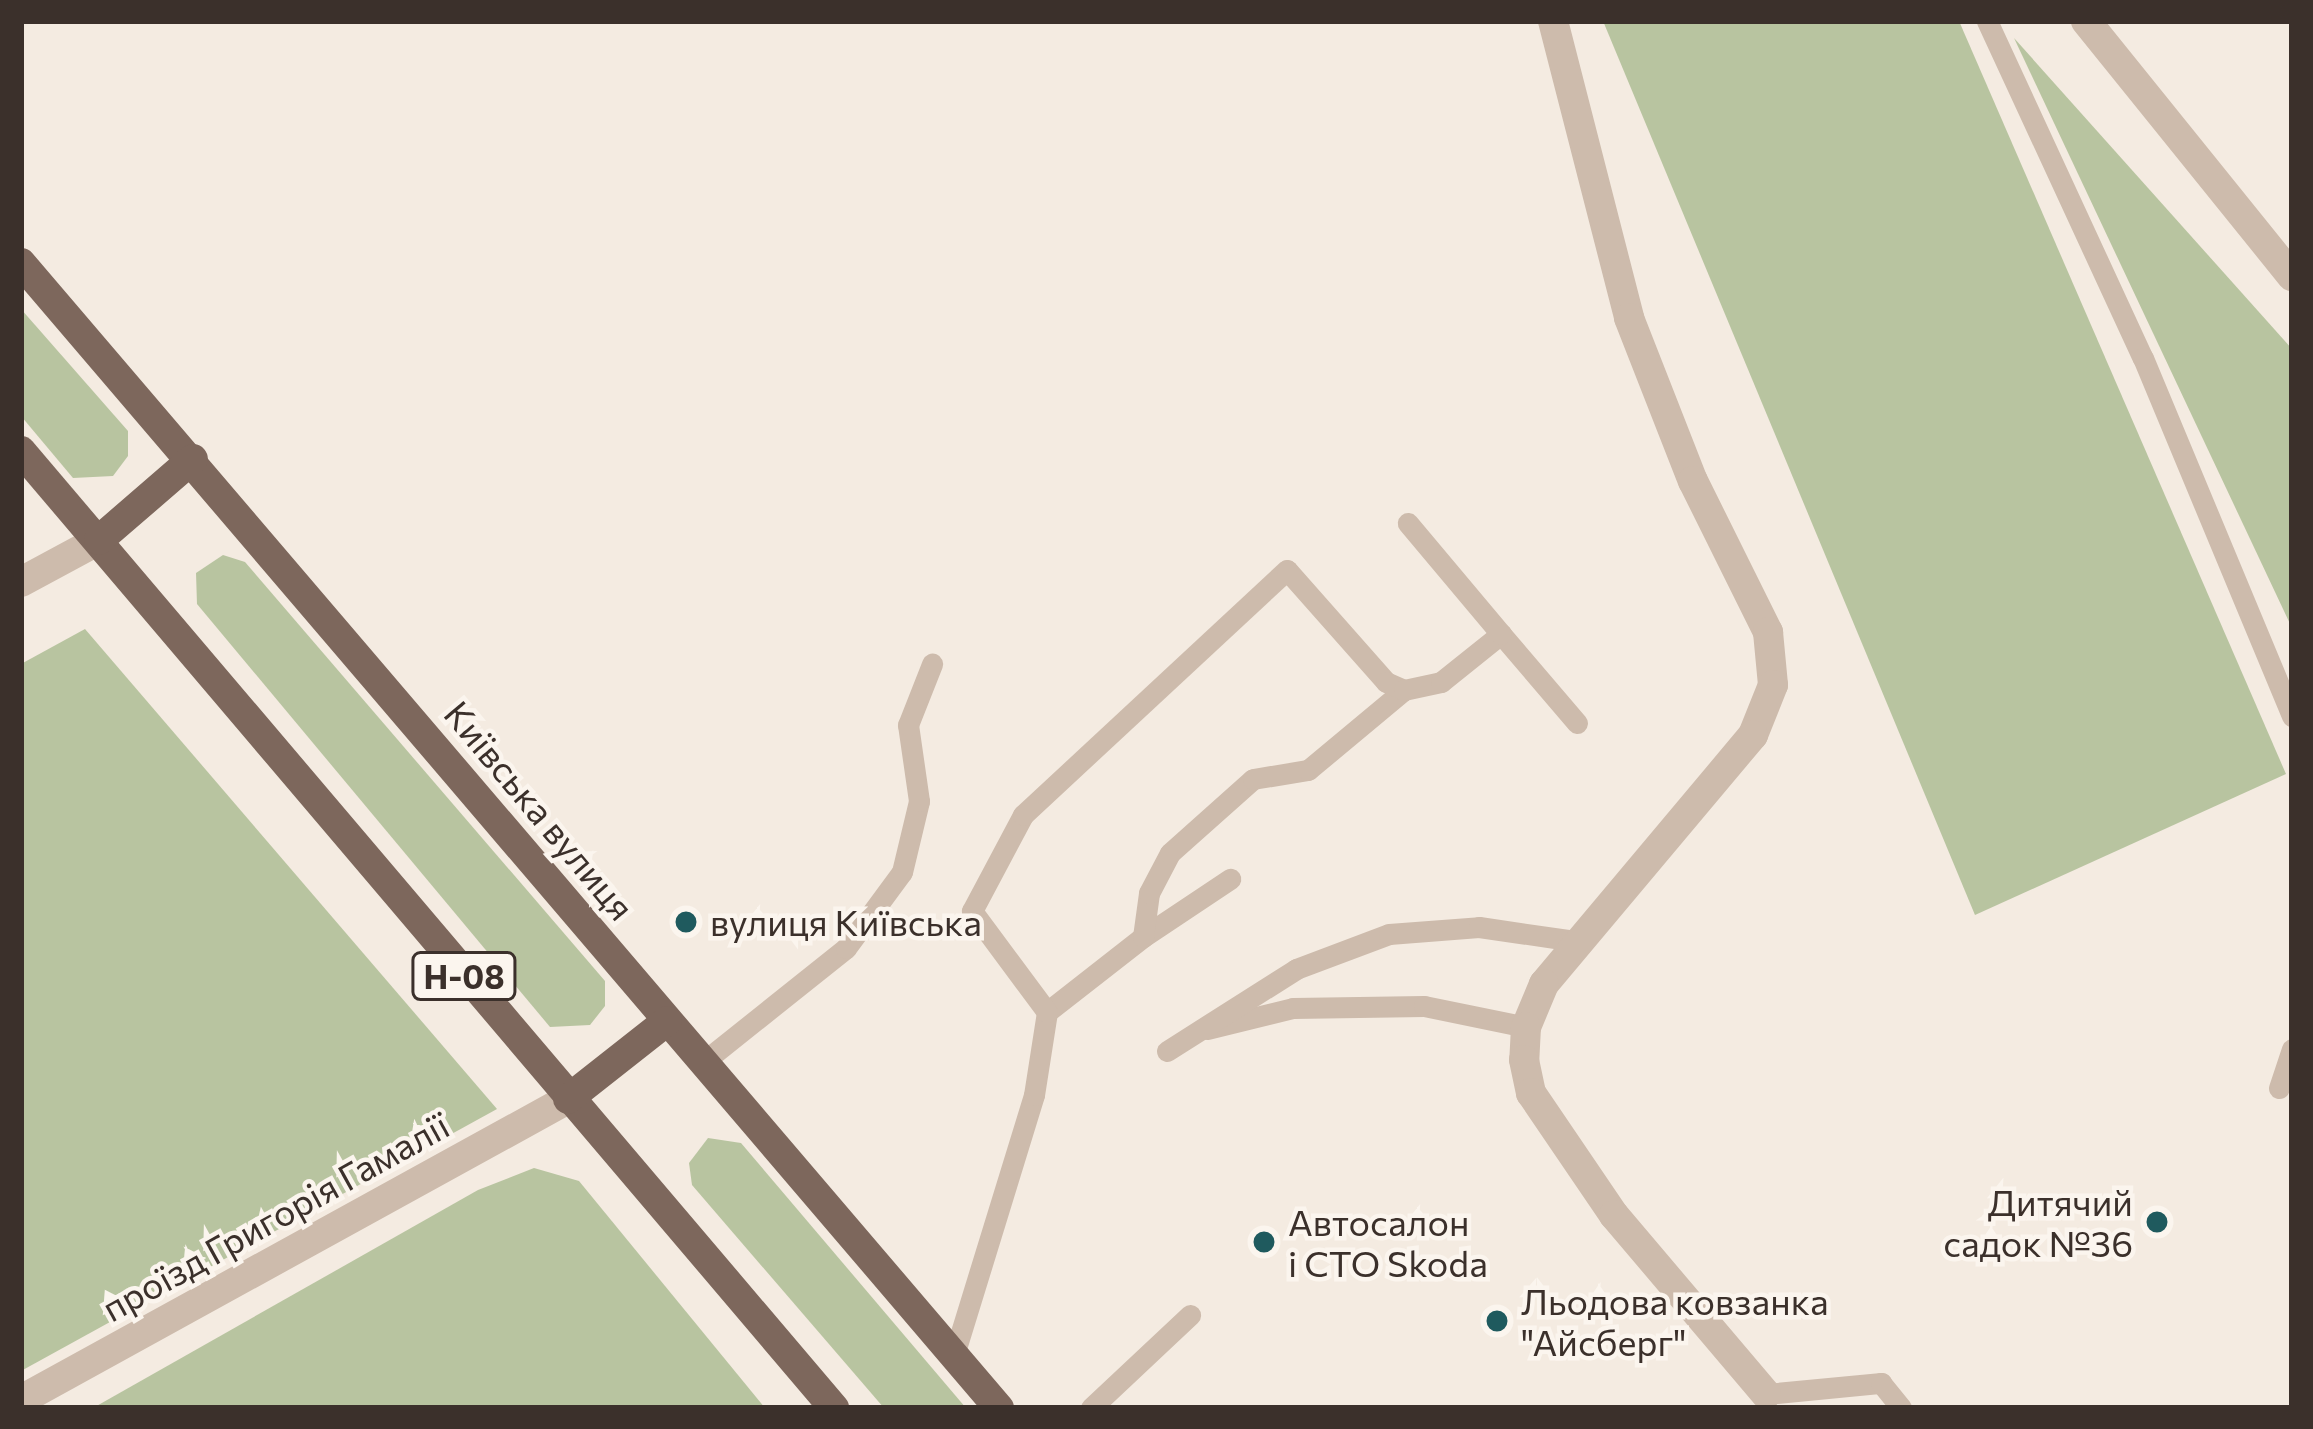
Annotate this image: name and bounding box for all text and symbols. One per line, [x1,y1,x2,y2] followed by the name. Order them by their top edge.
[436,692,644,928] street label: Київська вулиця
[710,900,982,944] place label: вулиця Київська
[673,909,699,935] marker: вулиця Київська
[410,949,518,1003] road number: Н-08
[94,1103,456,1329] street label: проїзд Григорія Гамалії
[1943,1179,2133,1264] place label: Дитячий садок №36
[1288,1199,1488,1284] place label: Автосалон і СТО Skoda
[2144,1209,2170,1235] marker: Дитячий садок №36
[1251,1229,1277,1255] marker: Автосалон і СТО Skoda
[1521,1278,1829,1363] place label: Льодова ковзанка "Айсберг"
[1484,1308,1510,1334] marker: Льодова ковзанка "Айсберг"

